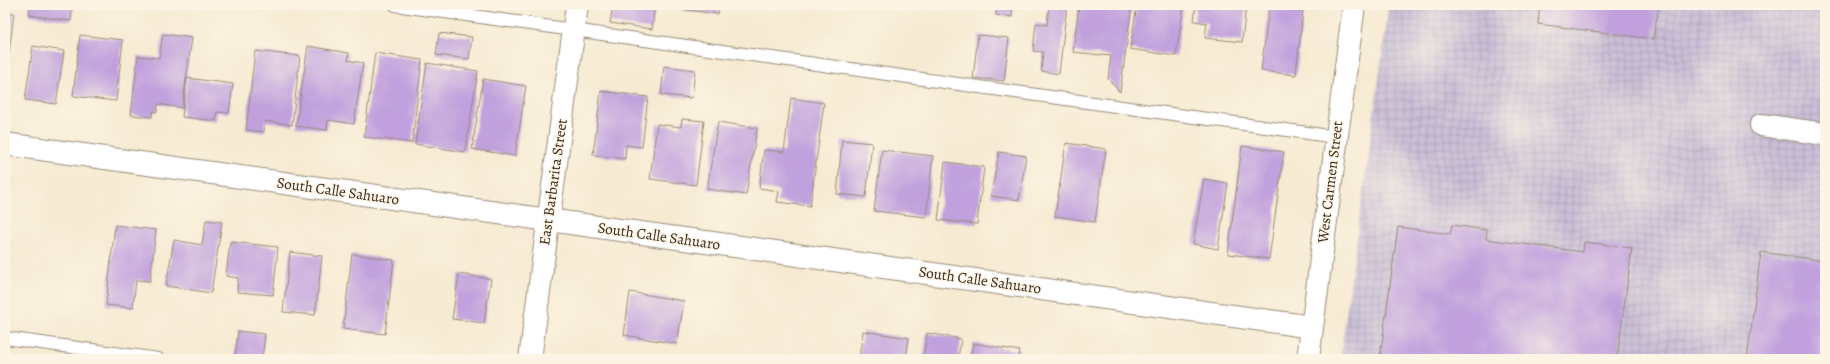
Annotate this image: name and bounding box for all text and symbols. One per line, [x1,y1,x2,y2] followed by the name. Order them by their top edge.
[534,117,572,247] street label: East Barbarita Street
[1312,120,1347,245] street label: West Carmen Street
[276,173,400,209] street label: South Calle Sahuaro
[597,218,721,254] street label: South Calle Sahuaro
[918,262,1042,298] street label: South Calle Sahuaro

